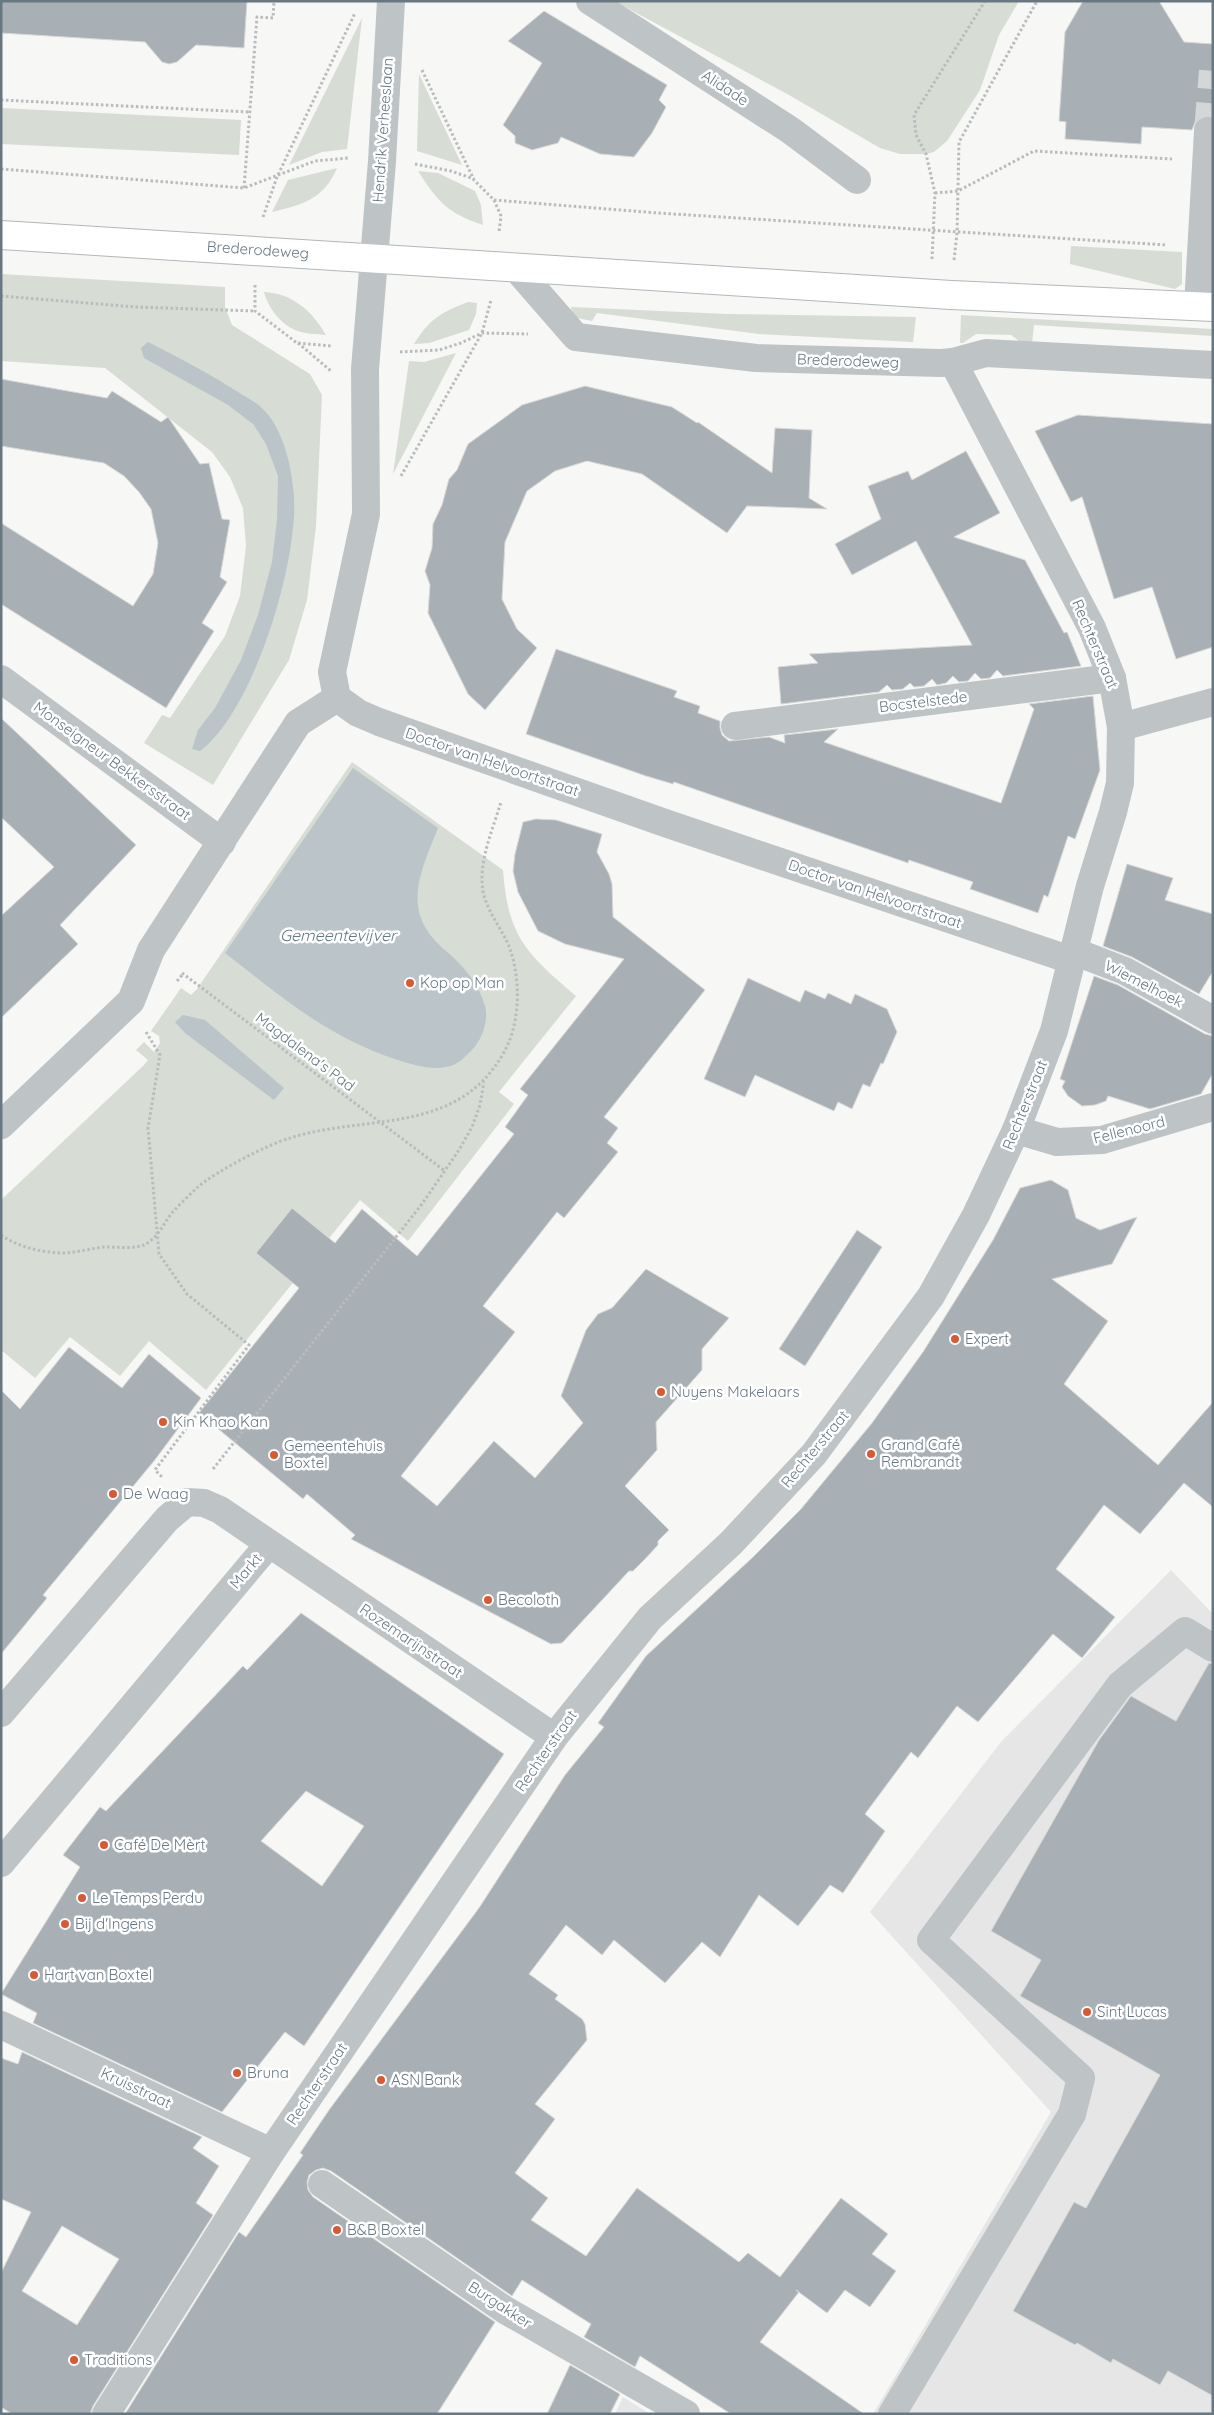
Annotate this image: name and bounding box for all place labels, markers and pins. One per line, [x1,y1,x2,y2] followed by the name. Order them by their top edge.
[420,973,504,992] place label: Kop op Man
[404,977,416,989] marker: Kop op Man
[965,1329,1009,1348] place label: Expert
[949,1333,961,1345] marker: Expert
[671,1382,799,1401] place label: Nuyens Makelaars
[655,1386,667,1398] marker: Nuyens Makelaars
[173,1412,268,1431] place label: Kin Khao Kan
[157,1416,169,1428] marker: Kin Khao Kan
[881,1435,960,1471] place label: Grand Café Rembrandt
[284,1436,383,1472] place label: Gemeentehuis Boxtel
[865,1448,877,1460] marker: Grand Café Rembrandt
[268,1449,280,1461] marker: Gemeentehuis Boxtel
[123,1484,189,1503] place label: De Waag
[107,1488,119,1500] marker: De Waag
[498,1590,559,1609] place label: Becoloth
[482,1594,494,1606] marker: Becoloth
[114,1835,206,1854] place label: Café De Mèrt
[98,1839,110,1851] marker: Café De Mèrt
[92,1888,203,1907] place label: Le Temps Perdu
[76,1892,88,1904] marker: Le Temps Perdu
[75,1914,154,1933] place label: Bij d'Ingens
[59,1918,71,1930] marker: Bij d'Ingens
[44,1965,152,1984] place label: Hart van Boxtel
[28,1969,40,1981] marker: Hart van Boxtel
[1097,2002,1167,2021] place label: Sint Lucas
[1081,2006,1093,2018] marker: Sint Lucas
[247,2063,289,2082] place label: Bruna
[231,2067,243,2079] marker: Bruna
[391,2070,460,2089] place label: ASN Bank
[375,2074,387,2086] marker: ASN Bank
[347,2220,424,2239] place label: B&B Boxtel
[331,2224,343,2236] marker: B&B Boxtel
[84,2350,152,2369] place label: Traditions
[68,2354,80,2366] marker: Traditions

